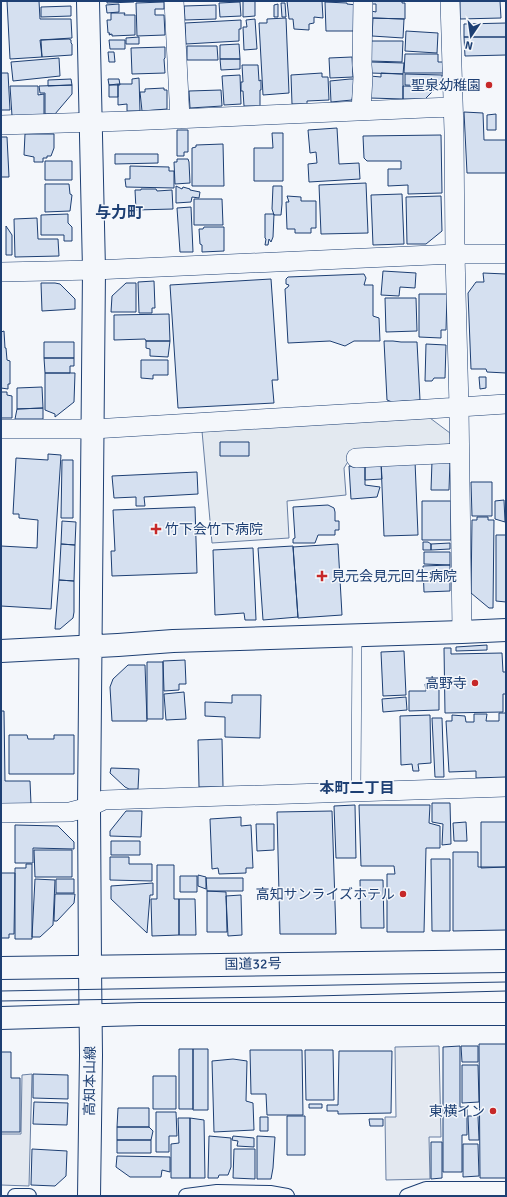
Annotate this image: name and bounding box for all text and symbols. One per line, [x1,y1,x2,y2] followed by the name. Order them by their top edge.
[451,16,491,56] north arrow
[464,38,474,52] text: N
[411,77,481,94] place label: 聖泉幼稚園
[484,80,494,90] marker: 聖泉幼稚園
[95,203,143,223] district label: 与力町
[165,521,263,538] place label: 竹下会竹下病院
[150,523,162,535] marker: 竹下会竹下病院
[331,568,457,585] place label: 見元会見元回生病院
[316,570,328,582] marker: 見元会見元回生病院
[425,675,467,692] place label: 高野寺
[470,678,480,688] marker: 高野寺
[319,779,395,797] district label: 本町二丁目
[255,886,395,903] place label: 高知サンライズホテル
[398,889,408,899] marker: 高知サンライズホテル
[224,955,282,973] street label: 国道32号
[81,1046,99,1116] street label: 高知本山線
[429,1103,485,1120] place label: 東横イン
[488,1106,498,1116] marker: 東横イン

